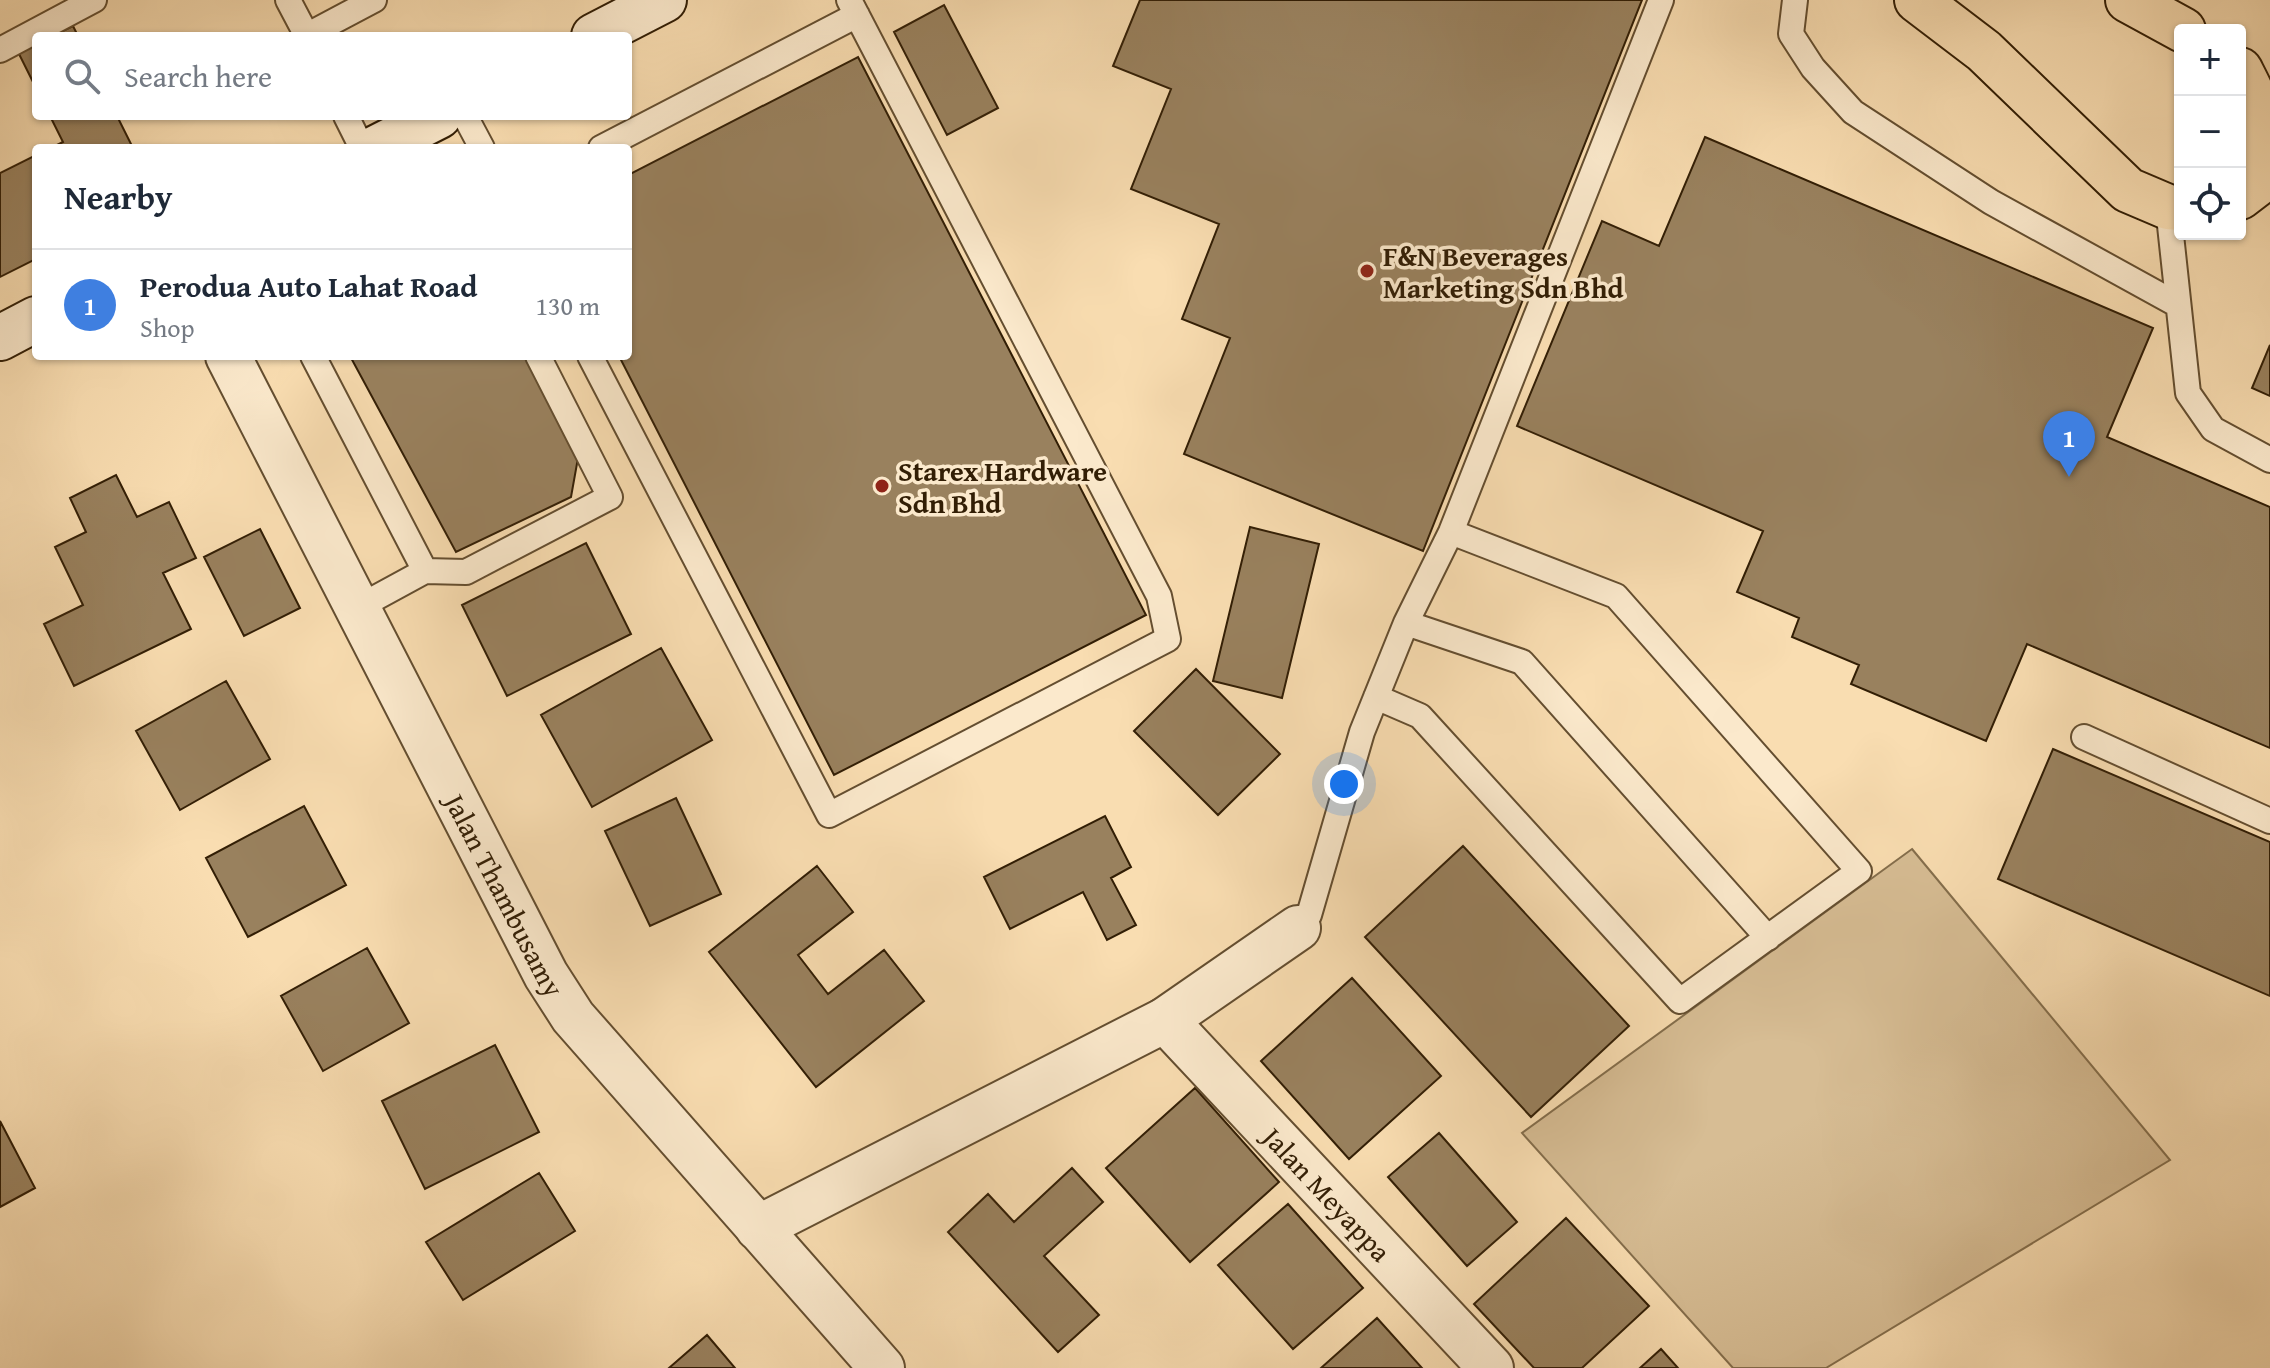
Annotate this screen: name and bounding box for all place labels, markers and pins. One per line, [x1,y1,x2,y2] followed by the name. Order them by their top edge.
[1383,235,1624,308] place label: F&N Beverages Marketing Sdn Bhd
[1358,262,1376,280] marker: F&N Beverages Marketing Sdn Bhd
[2043,411,2095,477] pin: 1
[898,450,1107,523] place label: Starex Hardware Sdn Bhd
[873,477,891,495] marker: Starex Hardware Sdn Bhd

